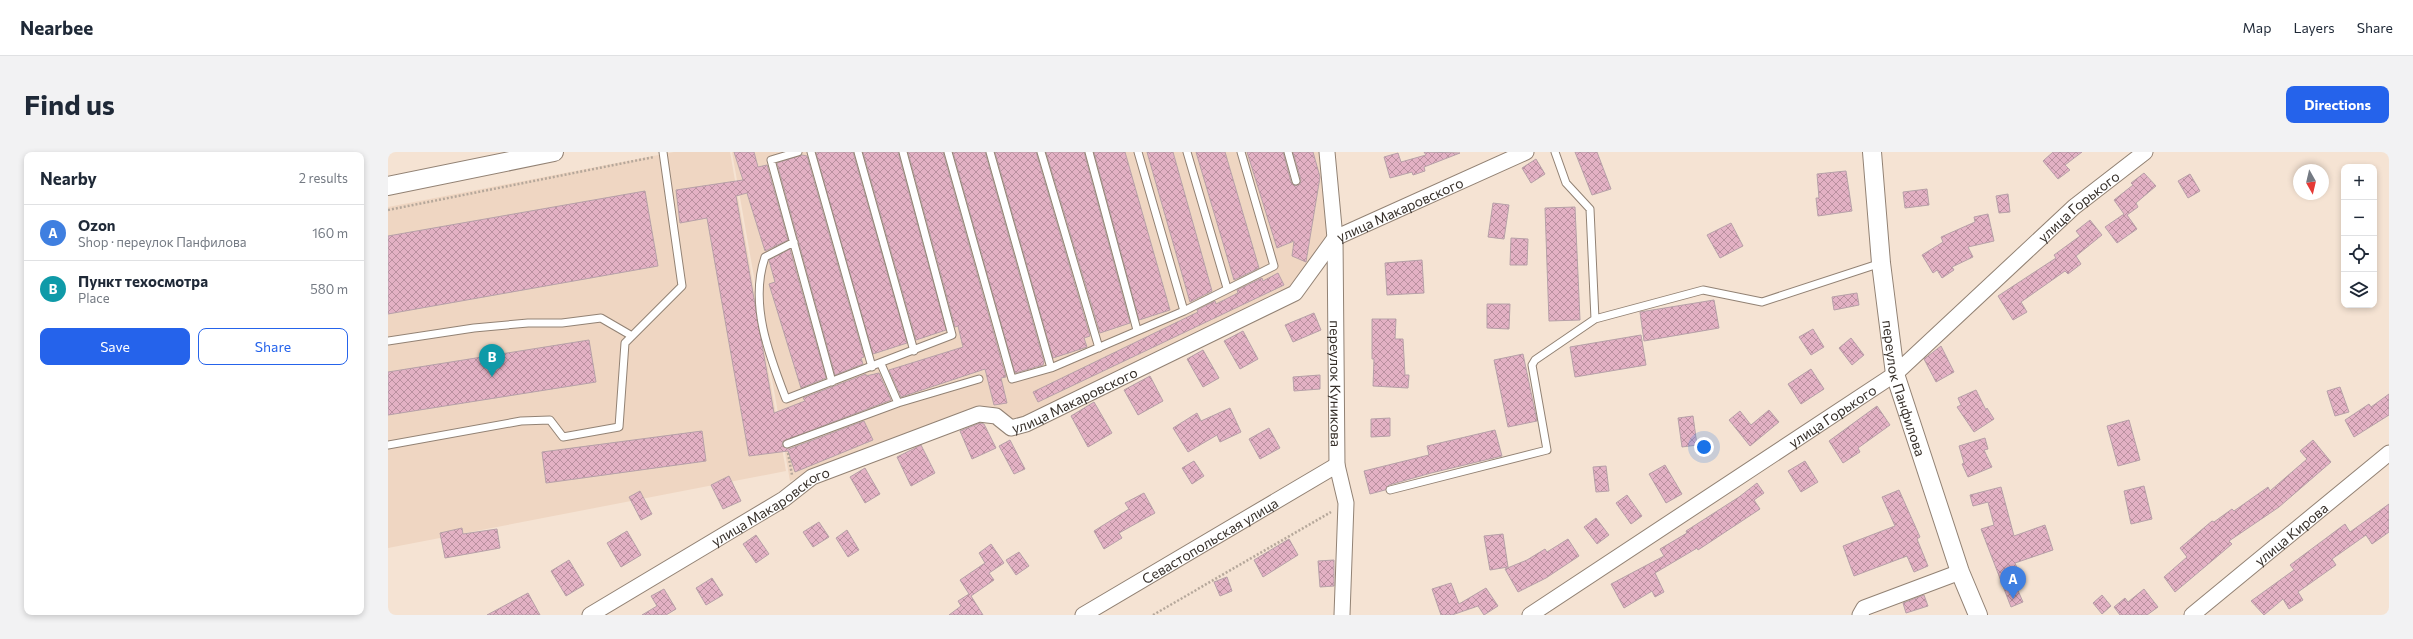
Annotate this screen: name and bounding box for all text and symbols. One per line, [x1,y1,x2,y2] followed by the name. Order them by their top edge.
[20,16,93,39] text: Nearbee
[2243,19,2271,36] text: Map
[2293,19,2335,36] text: Layers
[2357,19,2393,36] text: Share
[2286,86,2389,123] button: Directions
[24,87,115,121] text: Find us
[2293,164,2329,200] north arrow
[2341,164,2377,308] map controls
[2341,164,2377,200] button: +
[2034,167,2122,245] street label: улица Горького
[40,168,97,189] text: Nearby
[299,170,348,186] text: 2 results
[1334,173,1466,245] street label: улица Макаровского
[2341,200,2377,236] button: −
[78,216,116,234] text: Ozon
[48,225,58,241] text: A
[312,225,348,241] text: 160 m
[78,234,247,250] text: Shop · переулок Панфилова
[2341,236,2377,272] button: locate
[78,272,208,290] text: Пункт техосмотра
[2341,272,2377,308] button: layers
[49,281,57,297] text: B
[310,281,348,297] text: 580 m
[78,290,110,306] text: Place
[1880,319,1930,458] street label: переулок Панфилова
[1327,320,1345,447] street label: переулок Куникова
[40,328,190,365] button: Save
[198,328,348,365] button: Share
[479,344,505,377] pin: B
[1010,363,1140,436] street label: улица Макаровского
[1785,380,1879,451] street label: улица Горького
[1694,437,1714,457] your location
[708,463,832,549] street label: улица Макаровского
[1138,493,1281,587] street label: Севастопольская улица
[2251,499,2331,569] street label: улица Кирова
[2000,566,2026,599] pin: A

